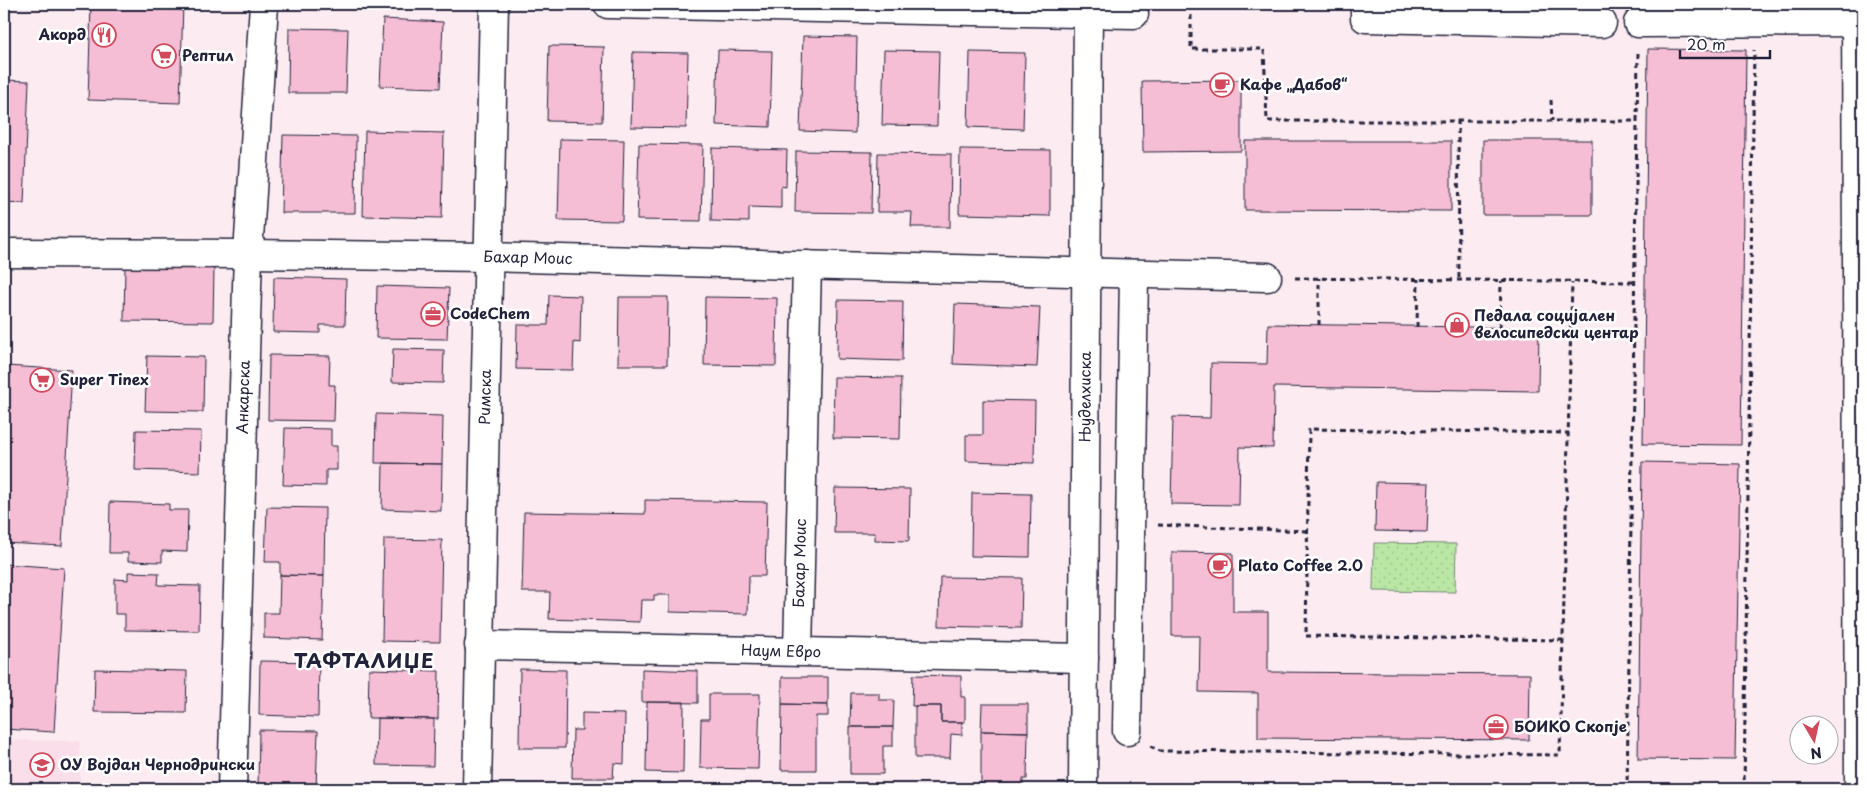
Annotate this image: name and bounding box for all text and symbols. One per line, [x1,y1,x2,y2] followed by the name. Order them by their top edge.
[38,22,86,45] place label: Акорд
[91,22,117,48] restaurant icon: Акорд
[1680,28,1770,60] scale bar
[1687,32,1726,55] text: 20 m
[151,43,177,69] supermarket icon: Рептил
[182,43,234,66] place label: Рептил
[1209,72,1235,98] cafe icon: Кафе „Дабов“
[1240,72,1348,95] place label: Кафе „Дабов“
[483,244,573,269] street label: Бахар Моис
[420,301,446,327] office icon: CodeChem
[450,301,530,324] place label: CodeChem
[1474,303,1639,343] place label: Педала социјален велосипедски центар
[1444,312,1470,338] shop icon: Педала социјален велосипедски центар
[1072,351,1096,443] street label: Њуделхиска
[230,359,255,434] street label: Анкарска
[29,367,55,393] supermarket icon: Super Tinex
[60,367,149,390] place label: Super Tinex
[472,368,496,425] street label: Римска
[786,518,811,608] street label: Бахар Моис
[1207,553,1233,579] cafe icon: Plato Coffee 2.0
[1238,553,1363,576] place label: Plato Coffee 2.0
[741,638,821,662] street label: Наум Евро
[294,645,434,675] district label: ТАФТАЛИЏЕ
[1483,714,1509,740] office icon: БОИКО Скопје
[1514,714,1627,737] place label: БОИКО Скопје
[1790,716,1840,766] north arrow
[1809,742,1823,765] text: N
[29,752,55,778] school or university icon: ОУ Војдан Чернодрински
[60,752,255,775] place label: ОУ Војдан Чернодрински

